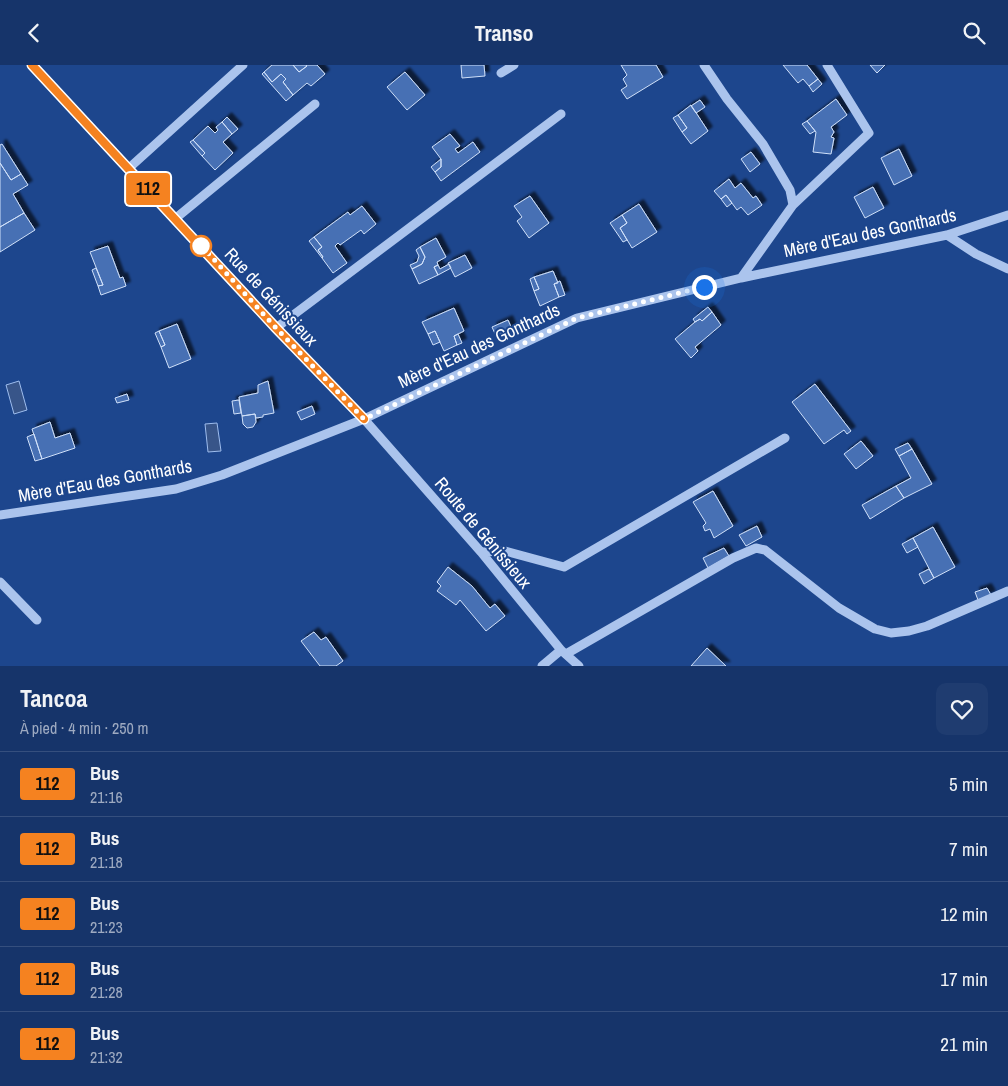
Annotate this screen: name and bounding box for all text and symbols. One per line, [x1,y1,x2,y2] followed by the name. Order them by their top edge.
[474,18,534,48] text: Transo
[20,19,48,47] icon: back
[960,19,988,47] icon: search
[119,173,177,205] line badge: 112
[136,176,160,201] text: 112
[781,202,959,263] street label: Mère d'Eau des Gonthards
[190,235,212,257] unlabelled marker
[219,242,324,352] street label: Rue de Génissieux
[692,275,717,300] your location
[394,297,564,394] street label: Mère d'Eau des Gonthards
[16,453,194,508] street label: Mère d'Eau des Gonthards
[429,472,538,594] street label: Route de Génissieux
[20,682,87,714] text: Tancoa
[936,683,988,735] button: heart
[20,717,148,739] text: À pied · 4 min · 250 m
[90,760,119,786] text: Bus
[36,771,59,796] text: 112
[949,771,988,797] text: 5 min
[90,786,123,808] text: 21:16
[90,825,119,851] text: Bus
[36,836,59,861] text: 112
[949,836,988,862] text: 7 min
[90,851,123,873] text: 21:18
[90,890,119,916] text: Bus
[36,901,59,926] text: 112
[940,901,988,927] text: 12 min
[90,916,123,938] text: 21:23
[90,955,119,981] text: Bus
[36,966,59,991] text: 112
[940,966,988,992] text: 17 min
[90,981,123,1003] text: 21:28
[90,1020,119,1046] text: Bus
[36,1031,59,1056] text: 112
[940,1031,988,1057] text: 21 min
[90,1046,123,1068] text: 21:32

